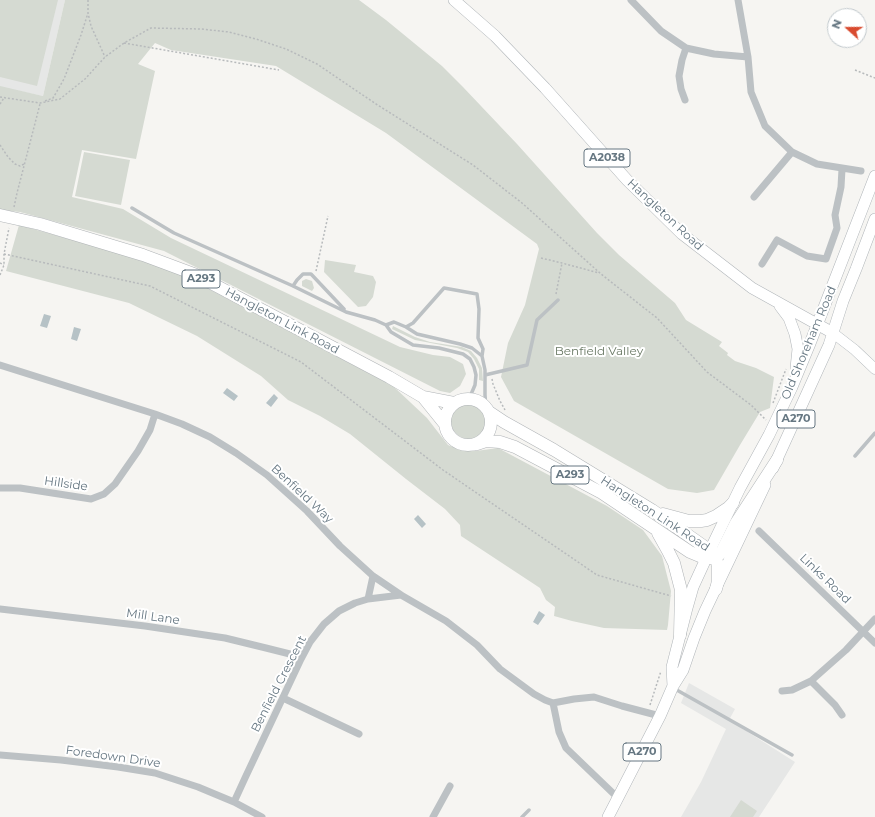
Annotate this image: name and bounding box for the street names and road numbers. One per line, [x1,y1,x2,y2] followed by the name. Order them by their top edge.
[584,149,630,167] road number: A2038
[624,176,706,254] street label: Hangleton Road
[182,270,220,288] road number: A293
[779,284,839,402] street label: Old Shoreham Road
[222,285,342,357] street label: Hangleton Link Road
[777,410,815,428] road number: A270
[268,462,336,526] street label: Benfield Way
[551,466,589,484] road number: A293
[598,473,712,555] street label: Hangleton Link Road
[43,474,89,494] street label: Hillside
[796,551,854,607] street label: Links Road
[125,606,181,628] street label: Mill Lane
[248,633,310,735] street label: Benfield Crescent
[65,743,161,771] street label: Foredown Drive
[623,743,661,761] road number: A270

